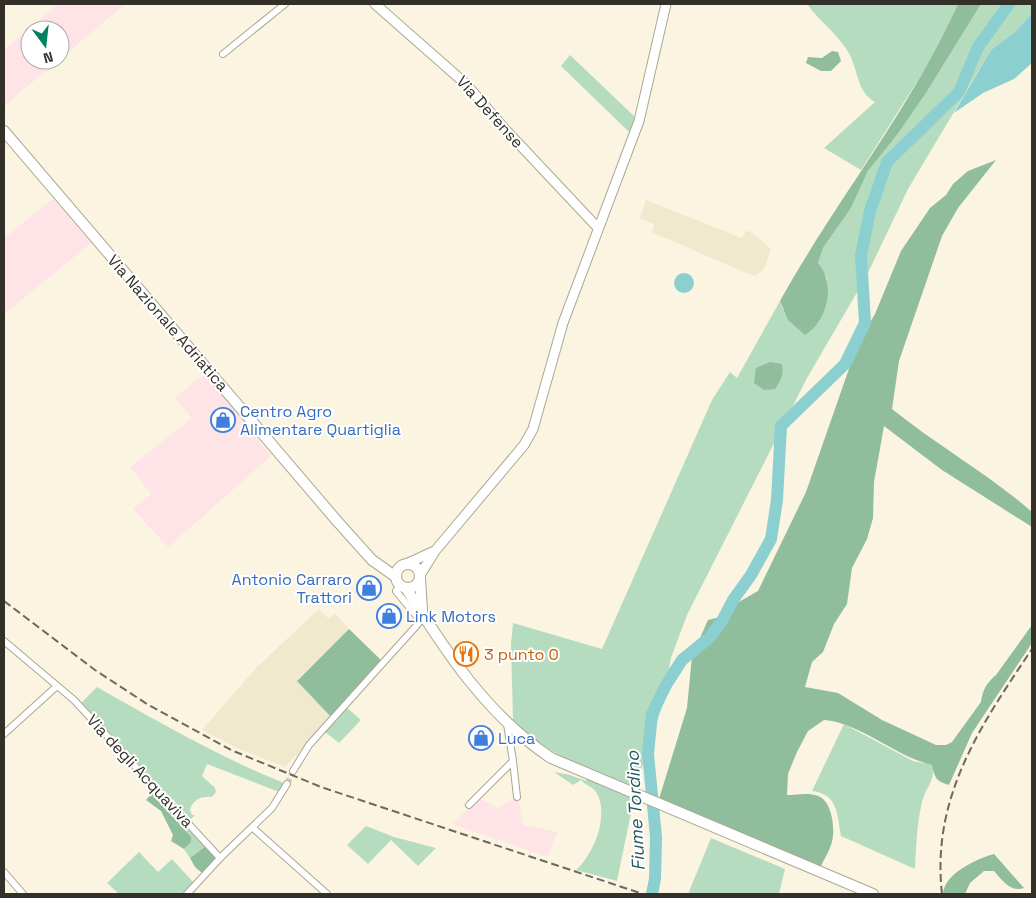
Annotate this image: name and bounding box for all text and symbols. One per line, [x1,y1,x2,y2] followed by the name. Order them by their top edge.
[20,20,70,70] north arrow
[41,48,55,67] text: N
[452,71,528,153] street label: Via Defense
[103,250,233,396] street label: Via Nazionale Adriatica
[240,401,401,440] place label: Centro Agro Alimentare Quartiglia
[210,407,236,433] shop icon: Centro Agro Alimentare Quartiglia
[232,569,352,608] place label: Antonio Carraro Trattori
[356,575,382,601] shop icon: Antonio Carraro Trattori
[376,603,402,629] shop icon: Link Motors
[406,606,496,627] place label: Link Motors
[453,641,479,667] restaurant icon: 3 punto 0
[484,644,559,665] place label: 3 punto 0
[82,710,198,832] street label: Via degli Acquaviva
[468,725,494,751] shop icon: Luca
[498,728,535,749] place label: Luca
[620,750,650,872] water label: Fiume Tordino

